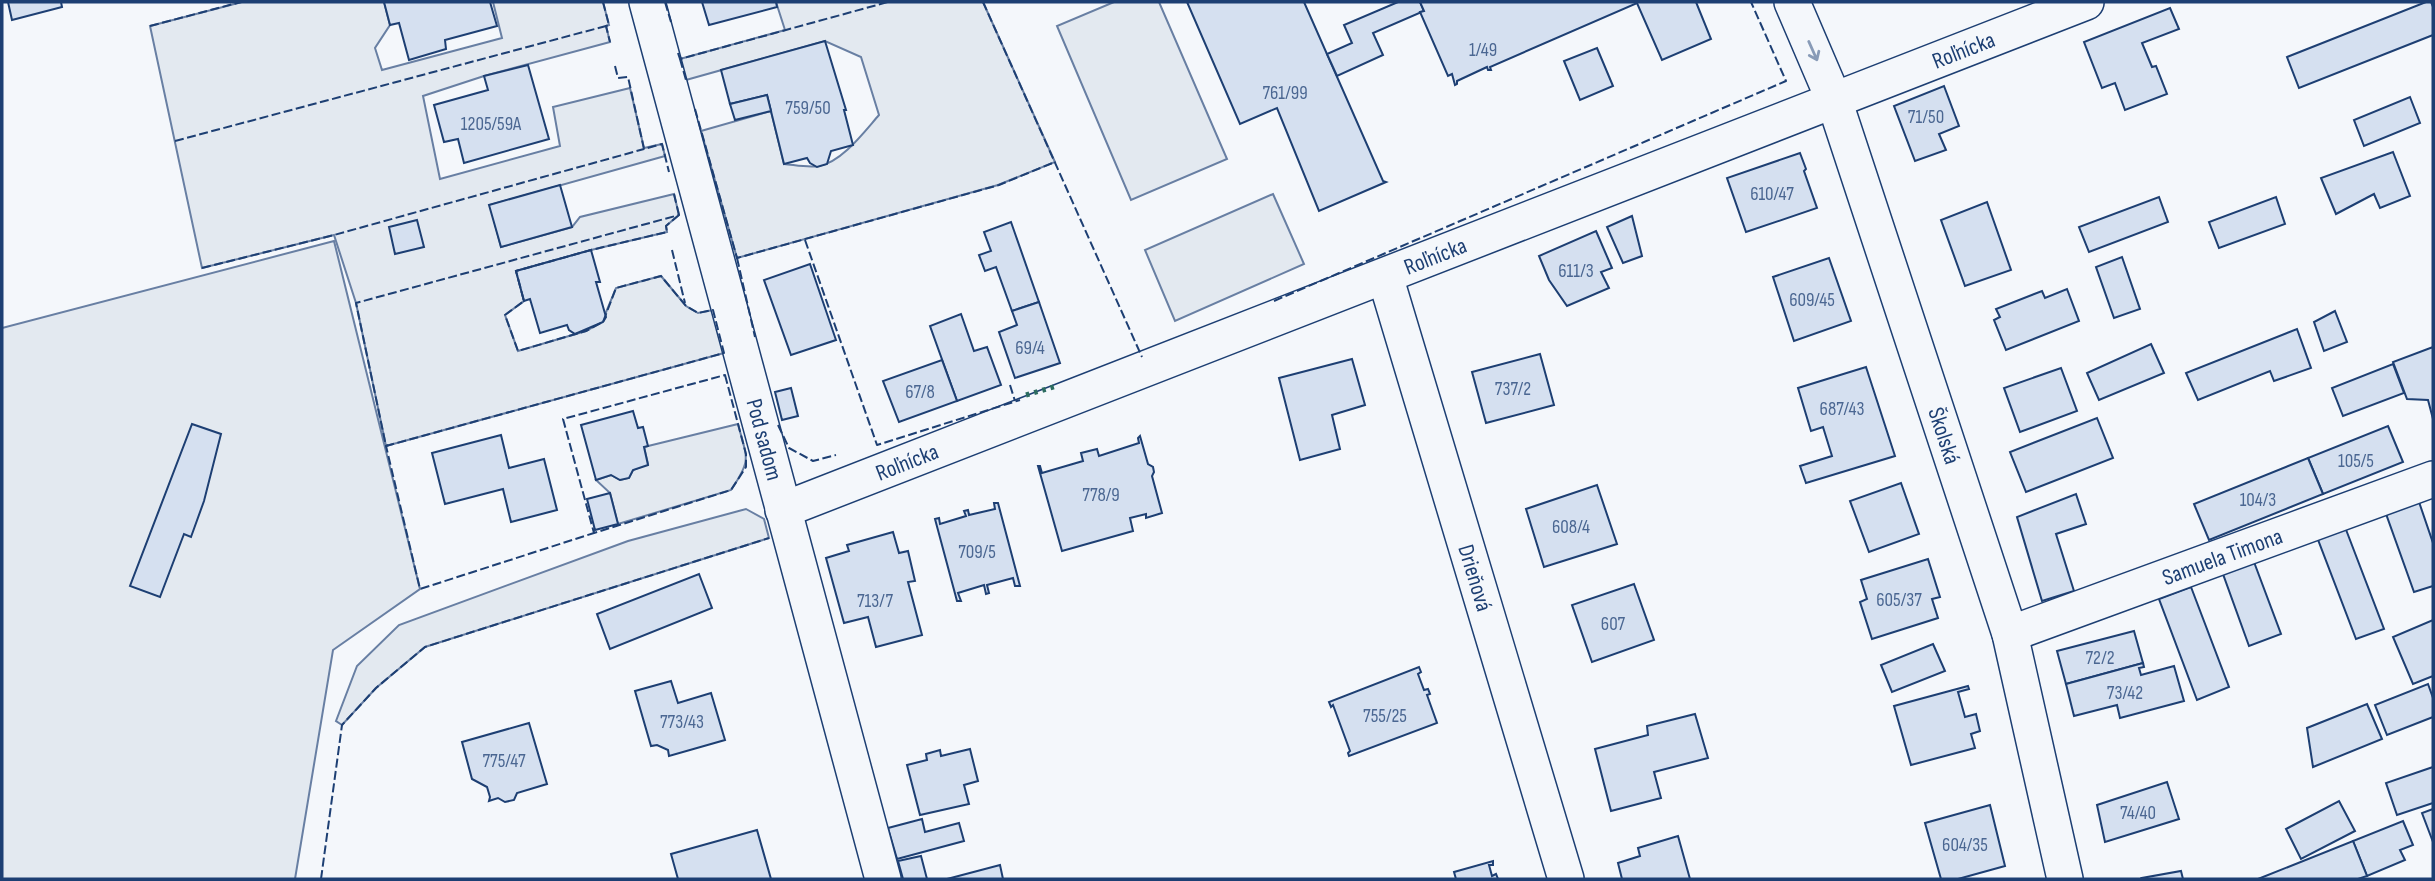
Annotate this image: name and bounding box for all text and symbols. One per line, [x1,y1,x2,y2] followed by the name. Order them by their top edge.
[1928,26,1999,76] street label: Roľnícka
[1469,39,1497,62] house number: 1/49
[1807,40,1820,61] one-way arrow
[1262,82,1308,105] house number: 761/99
[785,97,831,120] house number: 759/50
[1908,106,1944,129] house number: 71/50
[461,113,522,136] house number: 1205/59A
[1750,183,1794,206] house number: 610/47
[1400,232,1471,282] street label: Roľnícka
[1558,260,1594,283] house number: 611/3
[1789,289,1835,312] house number: 609/45
[1015,337,1045,360] house number: 69/4
[1495,378,1531,401] house number: 737/2
[905,381,935,404] house number: 67/8
[739,396,788,484] street label: Pod sadom
[1820,398,1864,421] house number: 687/43
[1921,404,1966,468] street label: Školská
[872,438,943,487] street label: Roľnícka
[2338,450,2374,473] house number: 105/5
[1082,484,1120,507] house number: 778/9
[2240,489,2276,512] house number: 104/3
[1552,516,1590,539] house number: 608/4
[2159,522,2286,592] street label: Samuela Timona
[958,541,996,564] house number: 709/5
[1451,541,1498,615] street label: Drieňová
[1876,589,1922,612] house number: 605/37
[857,590,894,613] house number: 713/7
[1601,613,1626,636] house number: 607
[2085,647,2115,670] house number: 72/2
[2107,682,2143,705] house number: 73/42
[1363,705,1407,728] house number: 755/25
[660,711,704,734] house number: 773/43
[482,750,526,773] house number: 775/47
[2120,802,2156,825] house number: 74/40
[1942,834,1988,857] house number: 604/35

